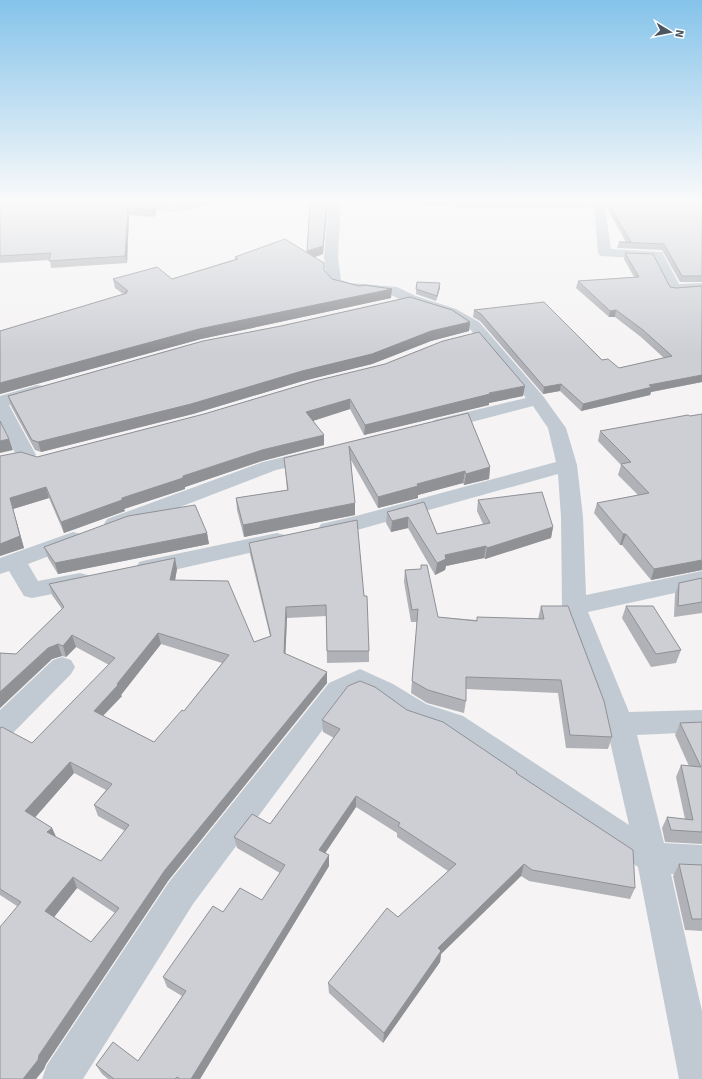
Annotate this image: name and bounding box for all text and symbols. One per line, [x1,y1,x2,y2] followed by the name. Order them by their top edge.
[650,12,690,52] north arrow
[672,29,686,39] text: N

